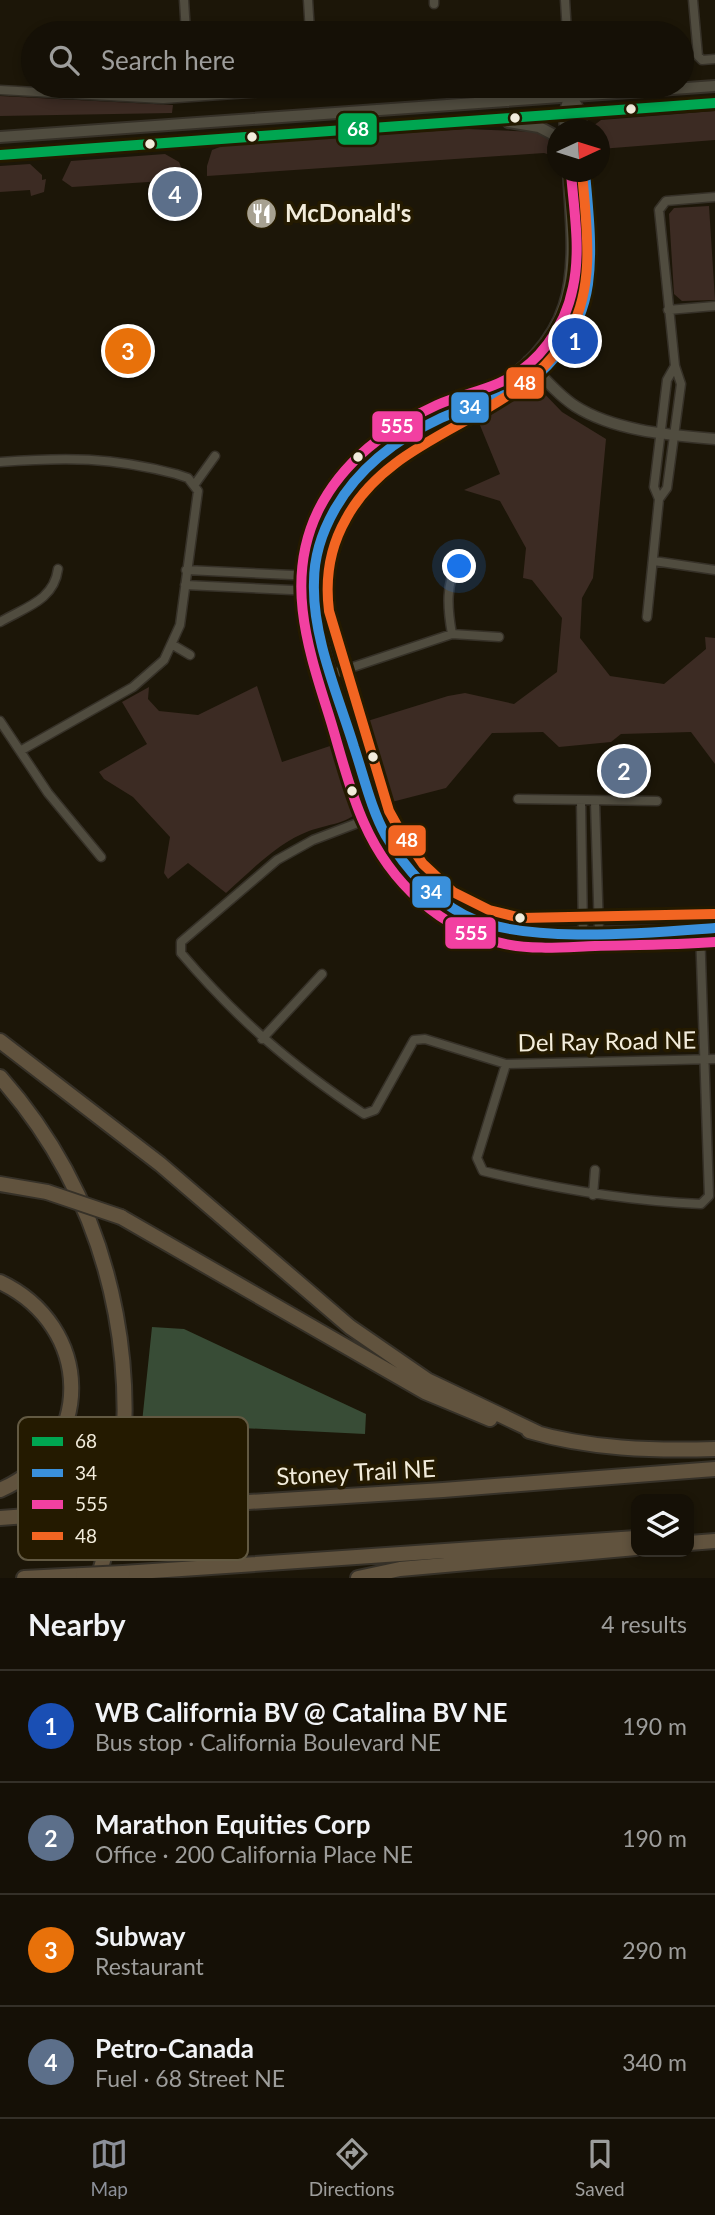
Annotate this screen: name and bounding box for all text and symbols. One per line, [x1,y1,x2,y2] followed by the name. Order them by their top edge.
[21,21,694,98] search box
[45,41,83,79] icon: search
[101,44,235,76] text: Search here
[624,102,638,116] unlabelled marker
[508,111,522,125] unlabelled marker
[337,112,378,146] line badge: 68
[347,117,369,140] text: 68
[547,119,610,182] north arrow
[245,130,259,144] unlabelled marker
[143,137,157,151] unlabelled marker
[152,168,198,220] pin: 4
[245,197,279,231] restaurant icon: McDonald's
[285,198,411,227] place label: McDonald's
[552,315,598,367] pin: 1
[105,325,151,377] pin: 3
[505,366,545,400] line badge: 48
[514,371,536,394] text: 48
[450,391,490,424] line badge: 34
[459,395,481,418] text: 34
[371,410,424,443] line badge: 555
[380,414,414,437] text: 555
[351,450,365,464] unlabelled marker
[442,549,476,583] your location
[601,745,647,797] pin: 2
[366,750,380,764] unlabelled marker
[345,784,359,798] unlabelled marker
[387,824,427,857] line badge: 48
[396,828,418,851] text: 48
[411,875,452,909] line badge: 34
[420,880,442,903] text: 34
[513,911,527,925] unlabelled marker
[444,916,497,950] line badge: 555
[454,921,488,944] text: 555
[517,1024,696,1057] street label: Del Ray Road NE
[18,1417,248,1560] legend
[75,1429,97,1452] text: 68
[276,1453,436,1490] street label: Stoney Trail NE
[75,1461,97,1484] text: 34
[75,1492,108,1515] text: 555
[631,1494,694,1557] map controls
[631,1494,694,1557] button: layers
[75,1524,97,1547] text: 48
[28,1606,126,1642] text: Nearby
[601,1610,687,1638] text: 4 results
[95,1696,507,1728] text: WB California BV @ Catalina BV NE
[44,1712,58,1740] text: 1
[622,1712,687,1740] text: 190 m
[95,1728,441,1756] text: Bus stop · California Boulevard NE
[95,1808,370,1840] text: Marathon Equities Corp
[44,1824,58,1852] text: 2
[622,1824,687,1852] text: 190 m
[95,1840,413,1868] text: Office · 200 California Place NE
[95,1920,186,1952] text: Subway
[44,1936,58,1964] text: 3
[622,1936,687,1964] text: 290 m
[95,1952,204,1980] text: Restaurant
[95,2032,254,2064] text: Petro-Canada
[44,2048,58,2076] text: 4
[622,2048,687,2076] text: 340 m
[95,2064,285,2092] text: Fuel · 68 Street NE
[90,2135,128,2200] tab: Map
[309,2135,395,2200] tab: Directions
[575,2135,625,2200] tab: Saved

